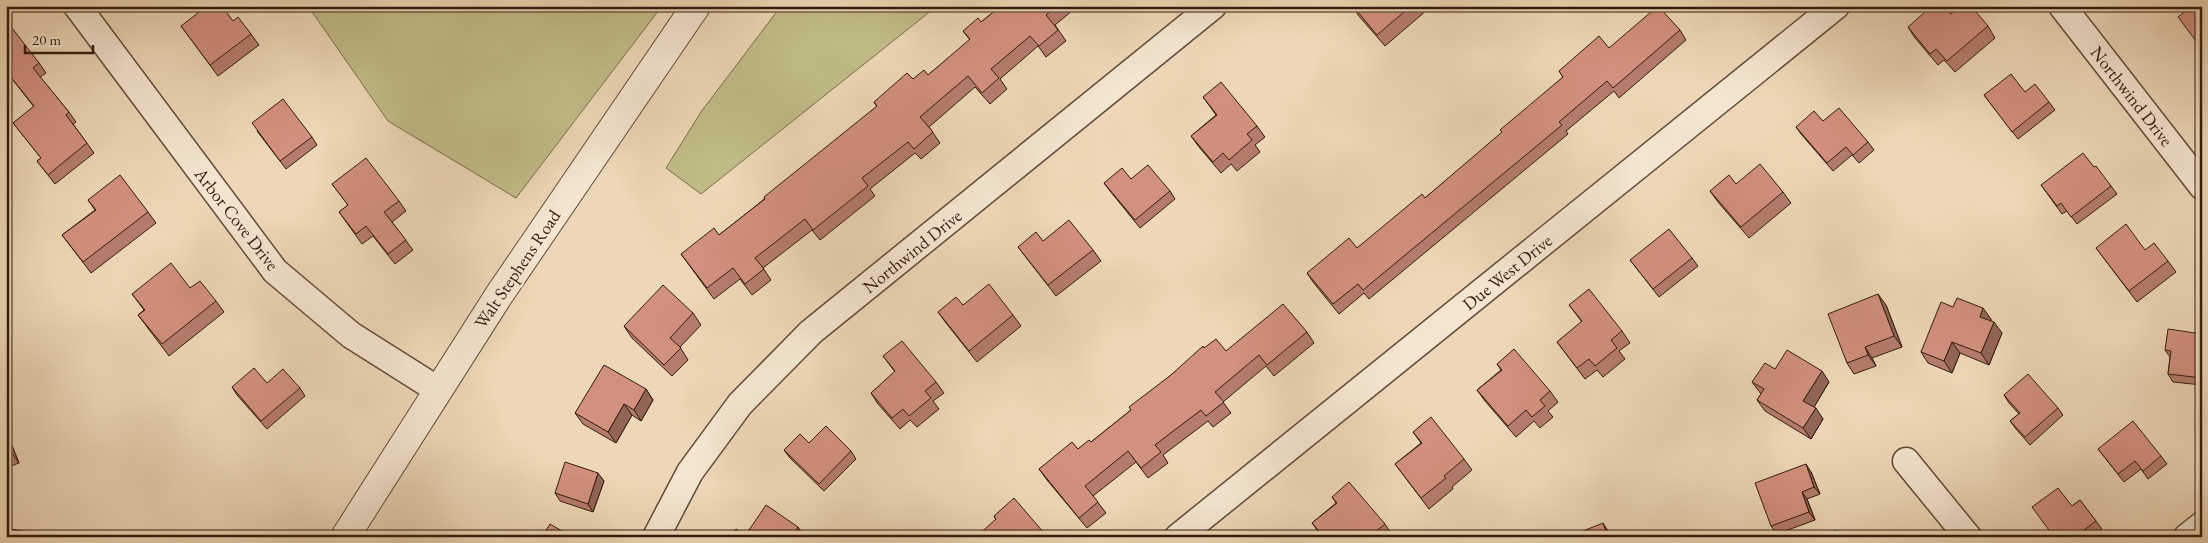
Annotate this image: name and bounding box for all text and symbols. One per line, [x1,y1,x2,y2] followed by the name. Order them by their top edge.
[25,22,92,54] scale bar
[32,30,61,49] text: 20 m
[2086,41,2178,151] street label: Northwind Drive
[189,162,284,275] street label: Arbor Cove Drive
[469,204,566,333] street label: Walt Stephens Road
[858,204,966,298] street label: Northwind Drive
[1457,229,1557,315] street label: Due West Drive

